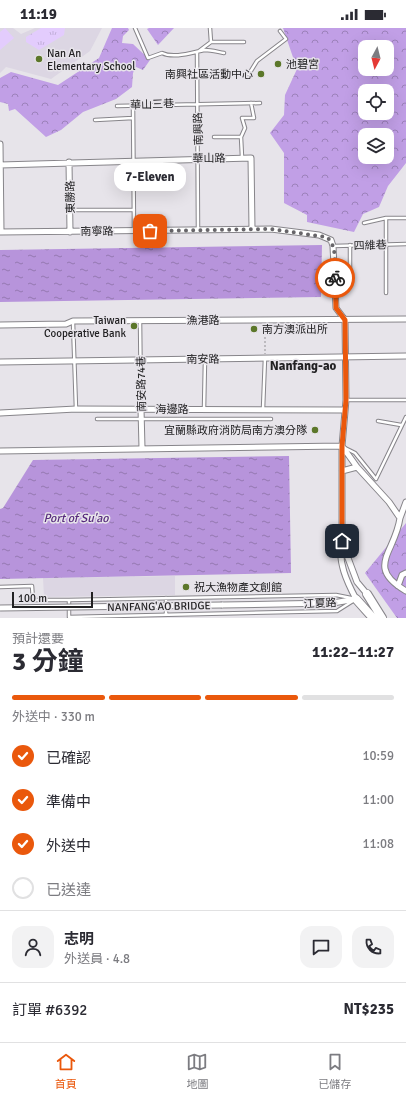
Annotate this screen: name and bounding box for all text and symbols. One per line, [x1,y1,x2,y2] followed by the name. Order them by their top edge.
[20,5,57,23] text: 11:19
[358,40,394,76] north arrow
[358,40,394,164] map controls
[47,47,135,73] place label: Nan An Elementary School
[34,54,44,64] marker: Nan An Elementary School
[286,58,319,71] place label: 池碧宮
[273,59,283,69] marker: 池碧宮
[165,68,253,81] place label: 南興社區活動中心
[256,69,266,79] marker: 南興社區活動中心
[358,84,394,120] button: locate
[130,97,174,112] street label: 華山三巷
[191,112,206,146] street label: 南興路
[358,128,394,164] button: layers
[192,152,226,165] street label: 華山路
[114,163,186,191] callout: 7-Eleven
[125,169,175,185] text: 7-Eleven
[64,180,77,214] street label: 東勝路
[133,214,167,248] pin
[139,220,161,242] icon: bag
[80,225,114,238] street label: 南寧路
[353,238,387,253] street label: 四維巷
[315,258,355,298] courier
[324,267,346,289] icon: bike
[44,314,126,340] place label: Taiwan Cooperative Bank
[187,314,220,327] street label: 漁港路
[129,321,139,331] marker: Taiwan Cooperative Bank
[262,323,328,336] place label: 南方澳派出所
[249,324,259,334] marker: 南方澳派出所
[186,353,220,366] street label: 南安路
[135,356,148,412] street label: 南安路74巷
[270,358,336,374] district label: Nanfang-ao
[156,403,189,416] street label: 海邊路
[164,424,307,437] place label: 宜蘭縣政府消防局南方澳分隊
[310,425,320,435] marker: 宜蘭縣政府消防局南方澳分隊
[43,511,109,526] water label: Port of Su'ao
[325,524,359,558] pin
[331,530,353,552] icon: home
[194,581,282,594] place label: 祝大漁物產文創館
[181,582,191,592] marker: 祝大漁物產文創館
[12,590,93,609] scale bar
[18,592,47,605] text: 100 m
[303,596,337,611] street label: 江夏路
[107,599,211,614] street label: NANFANG'AO BRIDGE
[12,631,64,647] text: 預計還要
[312,643,394,661] text: 11:22–11:27
[12,646,84,678] text: 3 分鐘
[12,709,95,725] text: 外送中 · 330 m
[12,745,34,767] icon: check
[362,748,394,764] text: 10:59
[46,749,91,767] text: 已確認
[12,789,34,811] icon: check
[362,792,394,808] text: 11:00
[46,793,91,811] text: 準備中
[12,833,34,855] icon: check
[362,836,394,852] text: 11:08
[46,837,91,855] text: 外送中
[46,881,91,899] text: 已送達
[12,926,54,968] button: person
[300,926,342,968] button: chat
[352,926,394,968] button: phone
[64,930,94,948] text: 志明
[64,951,130,967] text: 外送員 · 4.8
[344,1000,394,1018] text: NT$235
[12,1001,87,1019] text: 訂單 #6392
[55,1051,77,1091] tab: 首頁
[186,1051,208,1091] tab: 地圖
[318,1051,351,1091] tab: 已儲存

